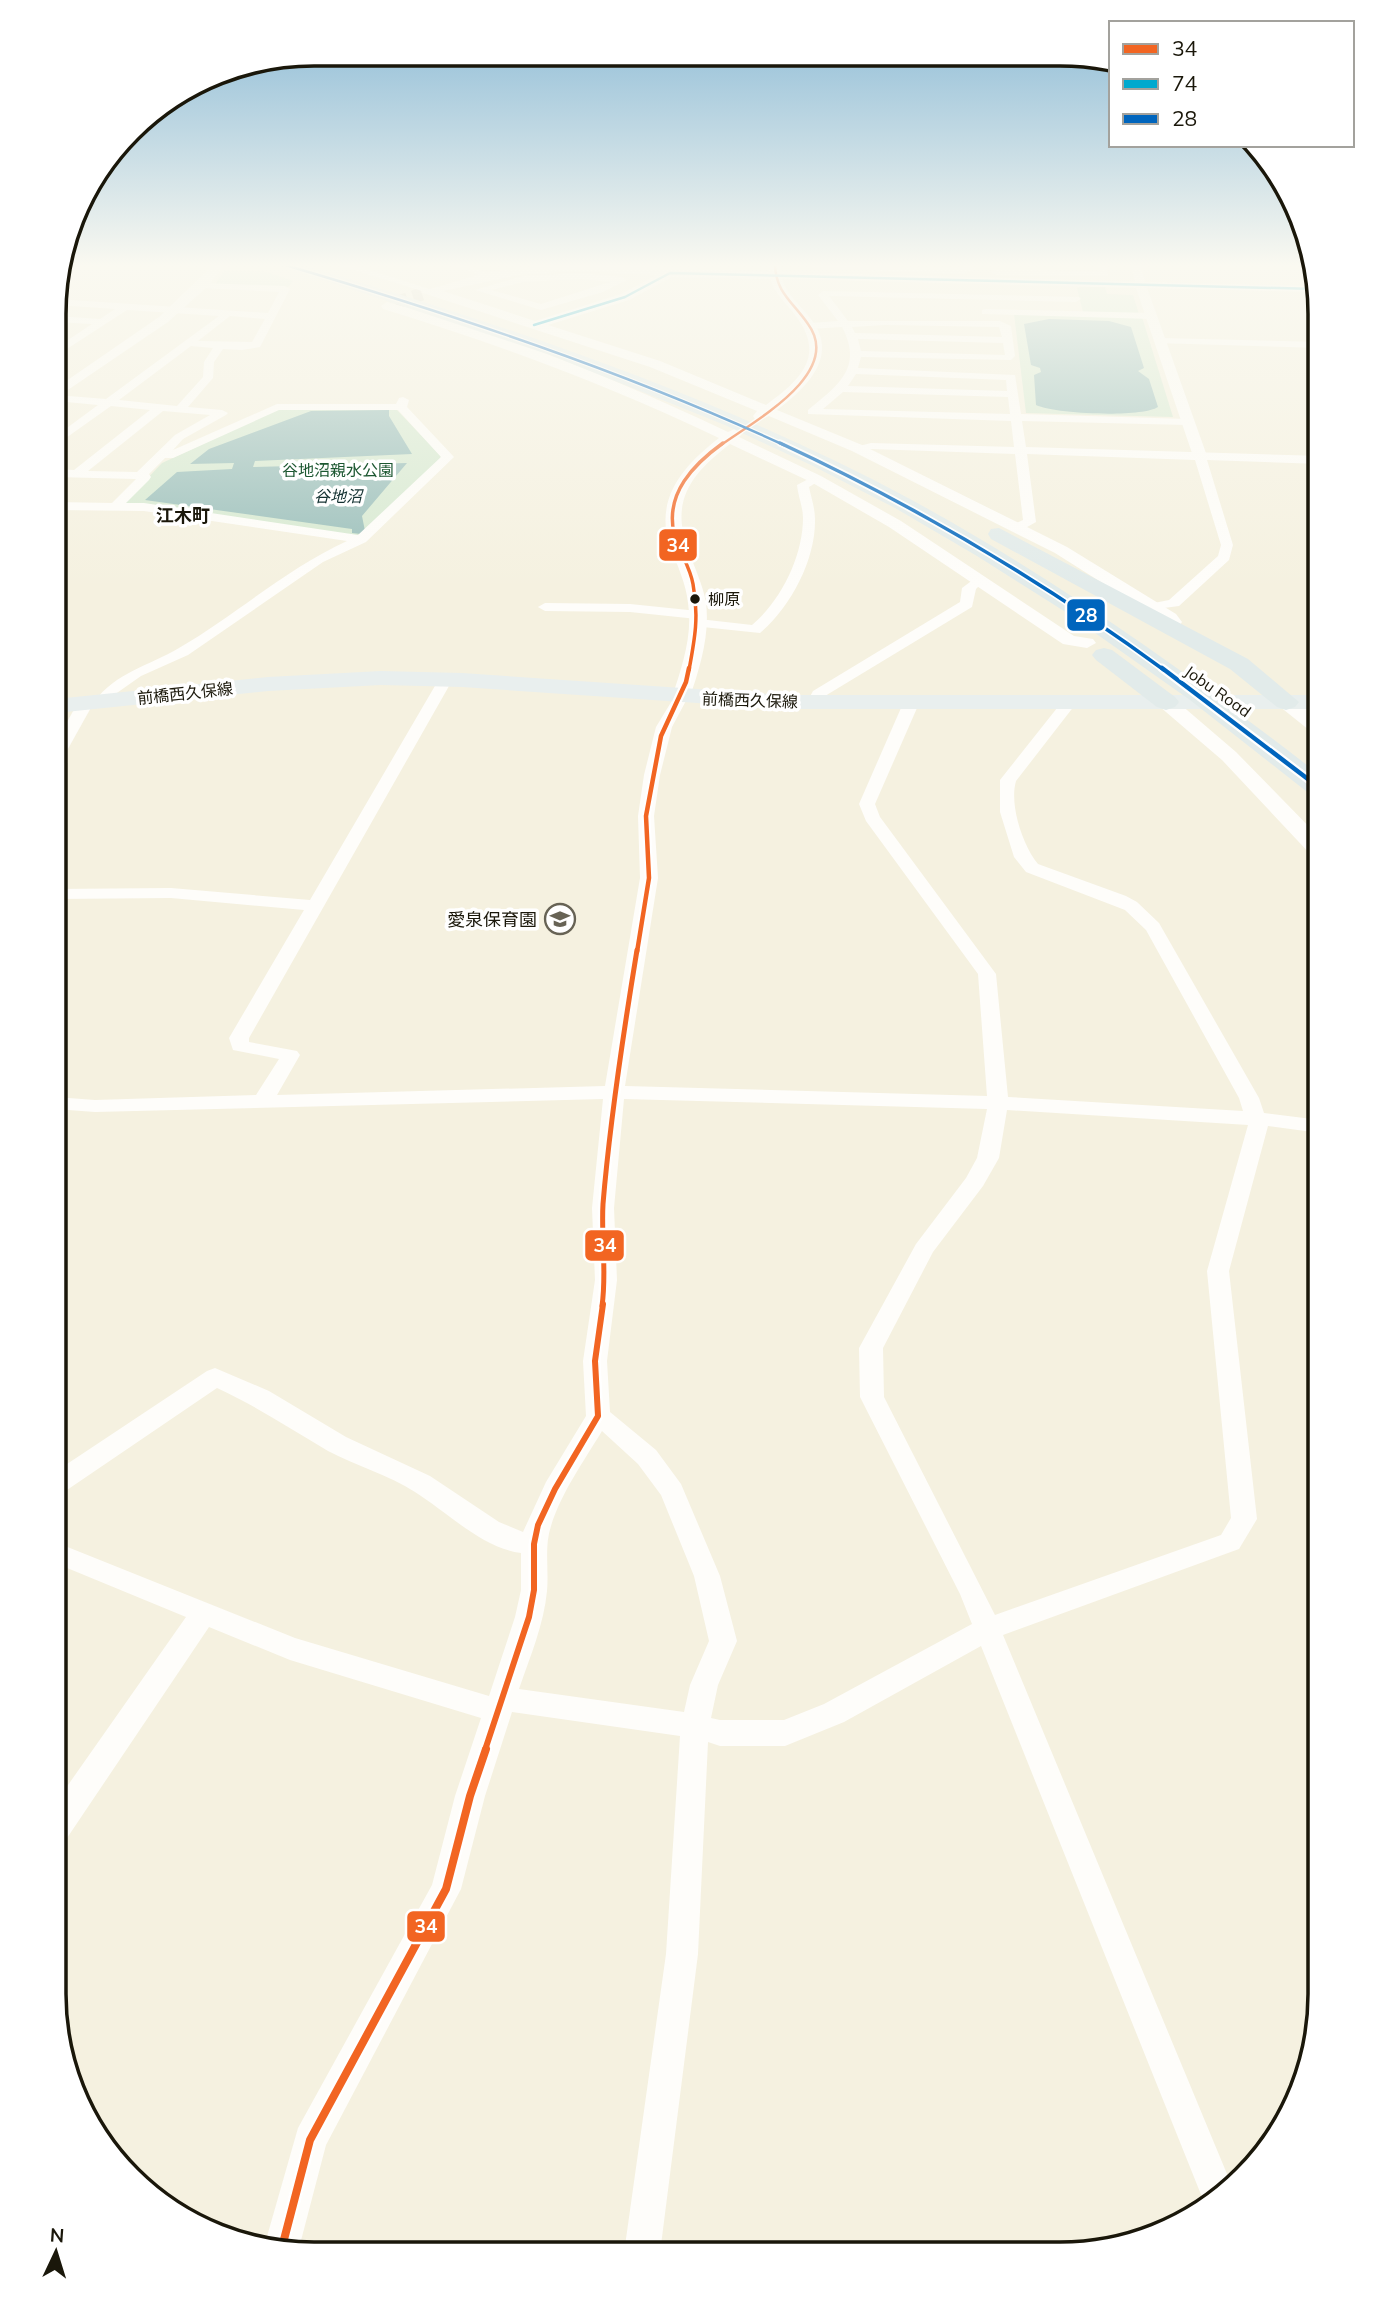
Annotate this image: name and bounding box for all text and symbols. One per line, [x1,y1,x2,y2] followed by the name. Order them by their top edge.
[1109,21,1354,147] legend
[1172,35,1198,61] text: 34
[1172,70,1198,96] text: 74
[1172,105,1197,131] text: 28
[282,460,394,480] park label: 谷地沼親水公園
[314,486,364,506] water label: 谷地沼
[156,504,210,527] district label: 江木町
[658,528,698,562] line badge: 34
[667,533,690,557] text: 34
[708,589,740,609] place label: 柳原
[688,592,702,606] marker: 柳原
[1066,598,1106,632] line badge: 28
[1075,603,1097,627] text: 28
[1181,661,1255,721] street label: Jobu Road
[136,678,234,708] street label: 前橋西久保線
[702,688,798,712] street label: 前橋西久保線
[543,902,577,936] school or university icon: 愛泉保育園
[447,908,537,931] place label: 愛泉保育園
[584,1229,625,1262] line badge: 34
[594,1233,617,1257] text: 34
[406,1910,446,1943] line badge: 34
[415,1914,438,1938] text: 34
[21,2217,91,2287] north arrow
[49,2223,65,2248] text: N

